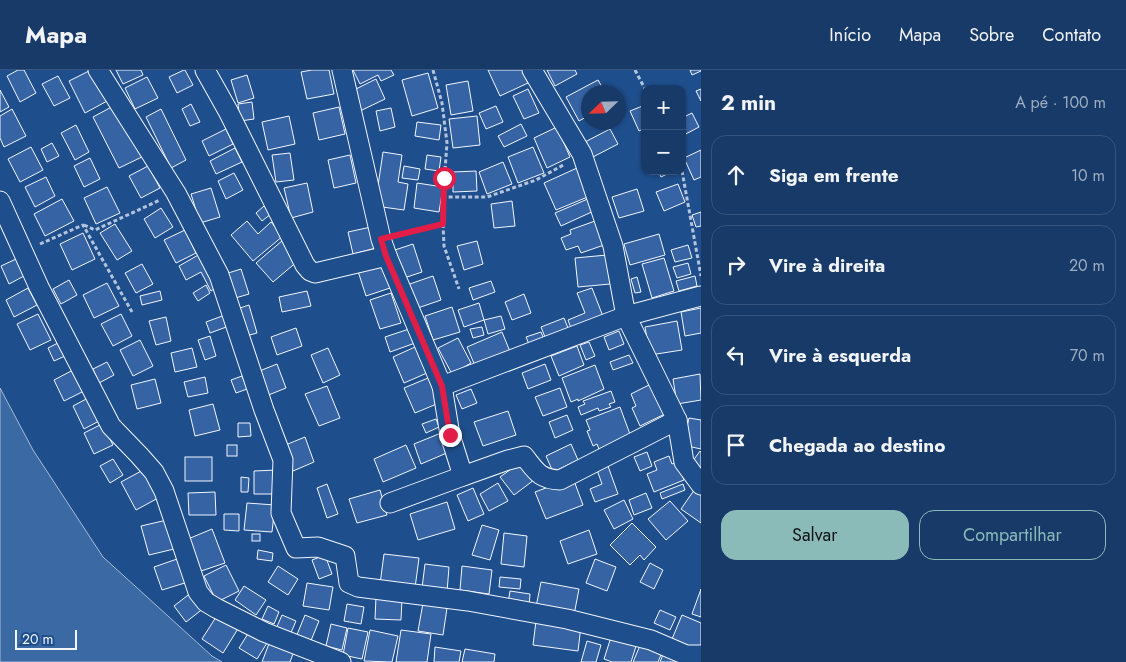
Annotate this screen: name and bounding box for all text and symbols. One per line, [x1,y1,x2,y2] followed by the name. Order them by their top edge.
[25,17,87,52] text: Mapa
[829,22,871,48] text: Início
[899,22,941,48] text: Mapa
[969,22,1014,48] text: Sobre
[1042,22,1101,48] text: Contato
[581,85,626,130] north arrow
[641,85,686,175] map controls
[641,85,686,130] button: +
[721,88,776,118] text: 2 min
[1015,91,1106,114] text: A pé · 100 m
[641,130,686,175] button: −
[722,161,750,189] icon: ahead
[769,162,899,189] text: Siga em frente
[1071,164,1105,187] text: 10 m
[433,167,456,190] route start
[722,251,750,279] icon: right
[769,252,885,279] text: Vire à direita
[1069,254,1105,277] text: 20 m
[722,341,750,369] icon: left
[769,342,911,369] text: Vire à esquerda
[1070,344,1105,367] text: 70 m
[439,424,462,447] route end
[722,431,750,459] icon: arrive
[769,432,945,459] text: Chegada ao destino
[721,510,909,560] button: Salvar
[919,510,1106,560] button: Compartilhar
[15,627,78,650] scale bar
[22,629,54,649] text: 20 m

